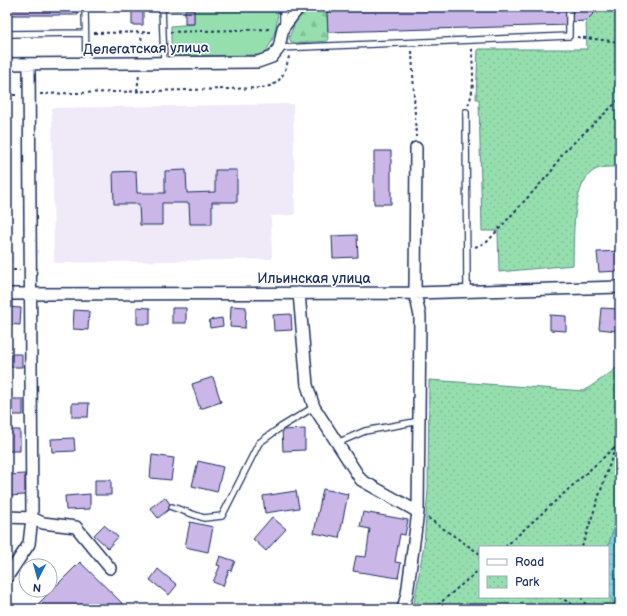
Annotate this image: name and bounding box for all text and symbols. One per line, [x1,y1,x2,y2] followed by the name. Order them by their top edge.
[83,39,210,58] street label: Делегатская улица
[257,270,372,287] street label: Ильинская улица
[479,546,609,598] legend
[515,555,544,570] text: Road
[18,558,58,598] north arrow
[515,575,539,590] text: Park
[32,581,42,594] text: N

